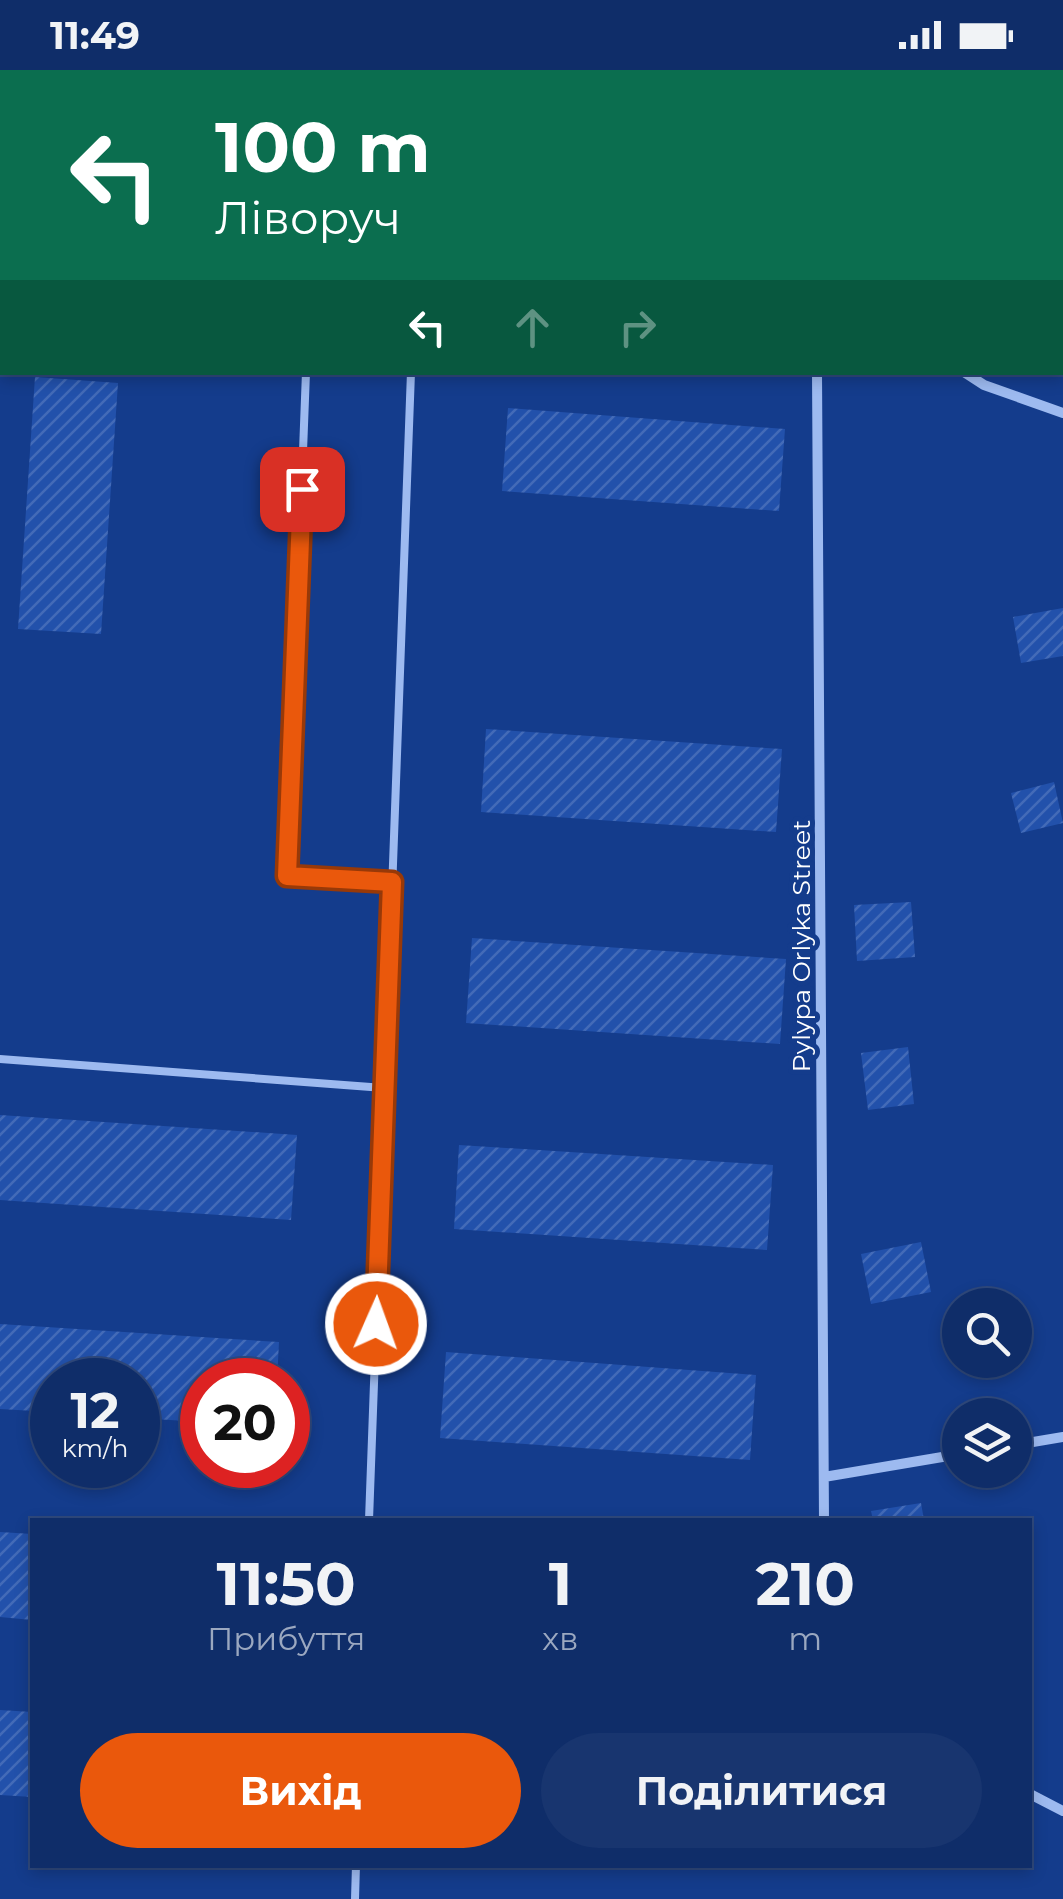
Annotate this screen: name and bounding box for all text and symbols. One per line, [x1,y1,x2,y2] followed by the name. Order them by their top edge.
[50,12,140,59] text: 11:49
[215,104,431,190] text: 100 m
[50,110,180,240] icon: left
[215,190,401,245] text: Ліворуч
[400,300,455,355] icon: left
[505,300,560,355] icon: ahead
[610,300,665,355] icon: right
[260,447,345,532] pin
[275,462,330,517] icon: arrive
[786,820,816,1072] street label: Pylypa Orlyka Street
[324,1272,428,1376] position arrow
[942,1288,1032,1488] map controls
[942,1288,1032,1378] button: search
[180,1358,310,1488] speed limit sign: 20
[70,1380,120,1441] text: 12
[942,1398,1032,1488] button: layers
[62,1433,128,1463] text: km/h
[217,1547,356,1620] text: 11:50
[549,1547,572,1620] text: 1
[755,1547,855,1620] text: 210
[207,1619,365,1658] text: Прибуття
[542,1619,579,1658] text: хв
[788,1619,822,1658] text: m
[80,1733,521,1848] button: Вихід
[541,1733,982,1848] button: Поділитися

